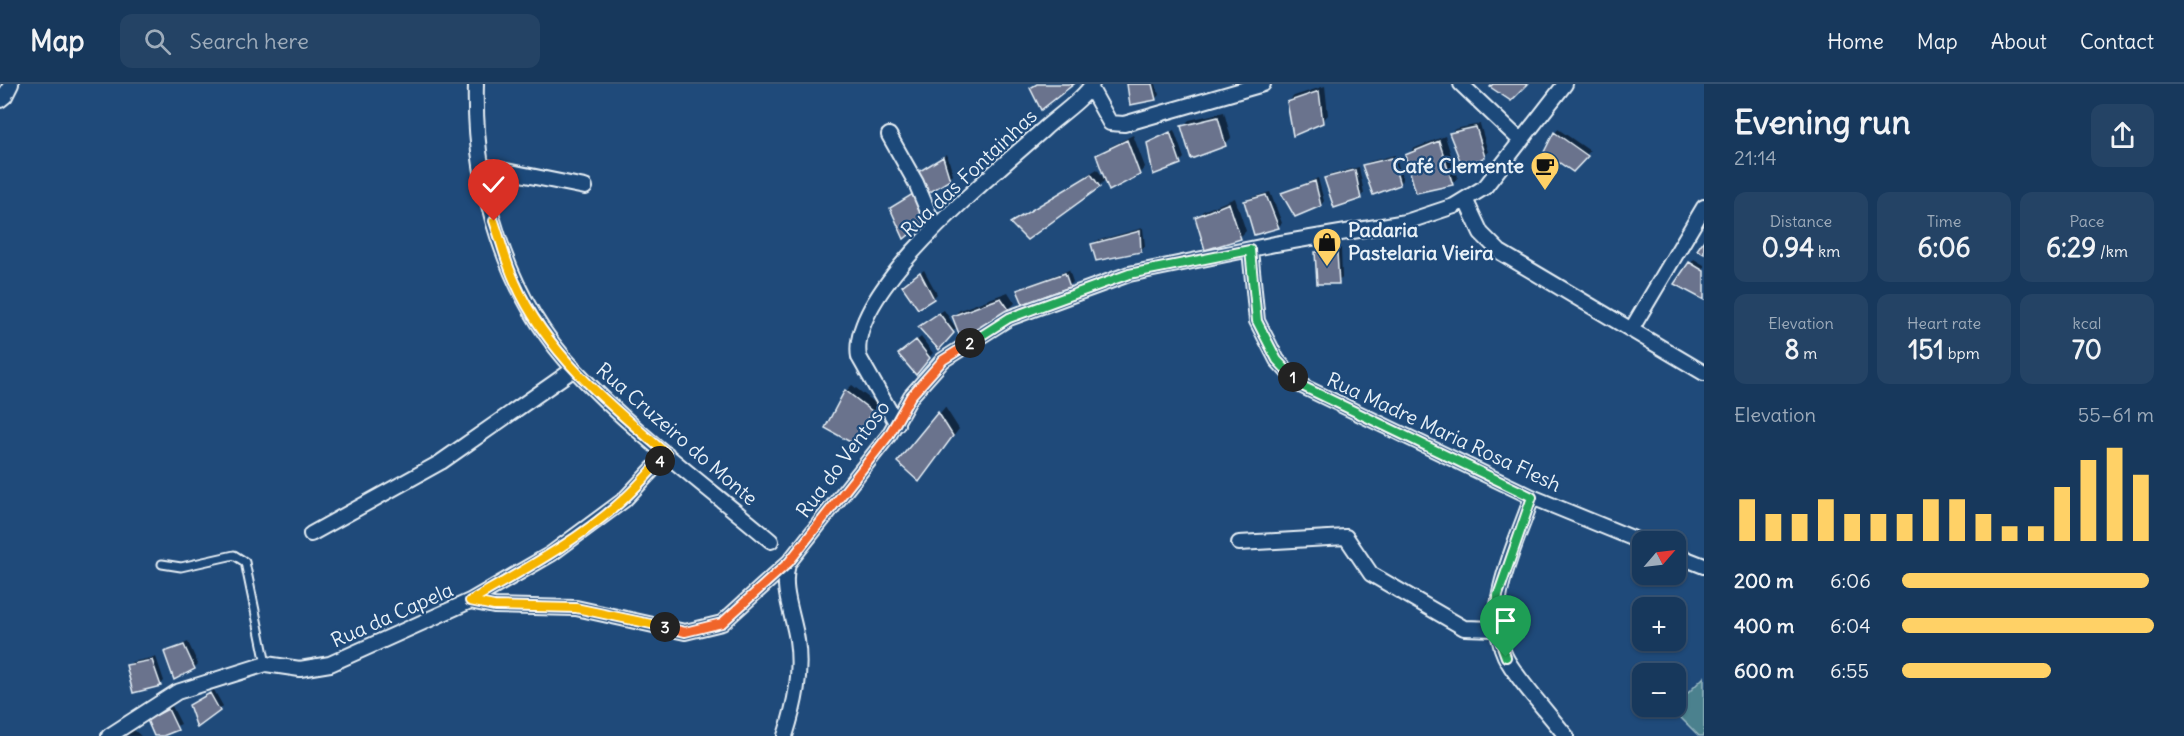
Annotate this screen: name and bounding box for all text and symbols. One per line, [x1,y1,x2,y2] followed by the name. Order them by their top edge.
[120,14,540,68] search box
[30,23,84,59] text: Map
[141,25,174,58] icon: search
[189,27,309,55] text: Search here
[1827,28,1884,55] text: Home
[1917,28,1958,55] text: Map
[1991,28,2047,55] text: About
[2080,28,2154,55] text: Contact
[1734,101,1910,143] text: Evening run
[895,103,1042,242] street label: Rua das Fontainhas
[2091,104,2154,167] button: share
[1734,145,1777,170] text: 21:14
[1529,150,1561,192] cafe icon: Café Clemente
[1393,153,1524,178] place label: Café Clemente
[468,159,519,221] pin
[477,168,510,201] icon: check
[1770,211,1832,231] text: Distance
[1927,211,1961,231] text: Time
[2070,211,2104,231] text: Pace
[1348,217,1494,265] place label: Padaria Pastelaria Vieira
[1311,226,1343,268] shop icon: Padaria Pastelaria Vieira
[1762,231,1814,264] text: 0.94
[1918,231,1971,264] text: 6:06
[2046,231,2096,264] text: 6:29
[1814,241,1840,261] text: km
[2096,241,2128,261] text: /km
[1768,313,1834,333] text: Elevation
[1907,313,1981,333] text: Heart rate
[2073,313,2101,333] text: kcal
[955,328,985,358] pin: 2
[966,333,974,353] text: 2
[1785,333,1800,366] text: 8
[1908,333,1944,366] text: 151
[2072,333,2102,366] text: 70
[1800,343,1817,363] text: m
[1944,343,1980,363] text: bpm
[592,357,763,510] street label: Rua Cruzeiro do Monte
[1278,362,1308,392] pin: 1
[1323,366,1565,497] street label: Rua Madre Maria Rosa Flesh
[1290,367,1296,387] text: 1
[790,395,895,522] street label: Rua do Ventoso
[1734,402,1816,427] text: Elevation
[2078,402,2154,427] text: 55–61 m
[645,446,675,476] pin: 4
[655,451,665,471] text: 4
[1632,531,1686,585] north arrow
[1632,531,1686,717] map controls
[1734,568,1794,593] text: 200 m
[1830,568,1871,593] text: 6:06
[327,577,457,653] street label: Rua da Capela
[1480,595,1531,657] pin
[1632,597,1686,651] button: +
[1489,604,1522,637] icon: arrive
[650,612,680,642] pin: 3
[1734,613,1794,638] text: 400 m
[1830,613,1871,638] text: 6:04
[660,617,670,637] text: 3
[1734,658,1794,683] text: 600 m
[1830,658,1869,683] text: 6:55
[1632,663,1686,717] button: −

